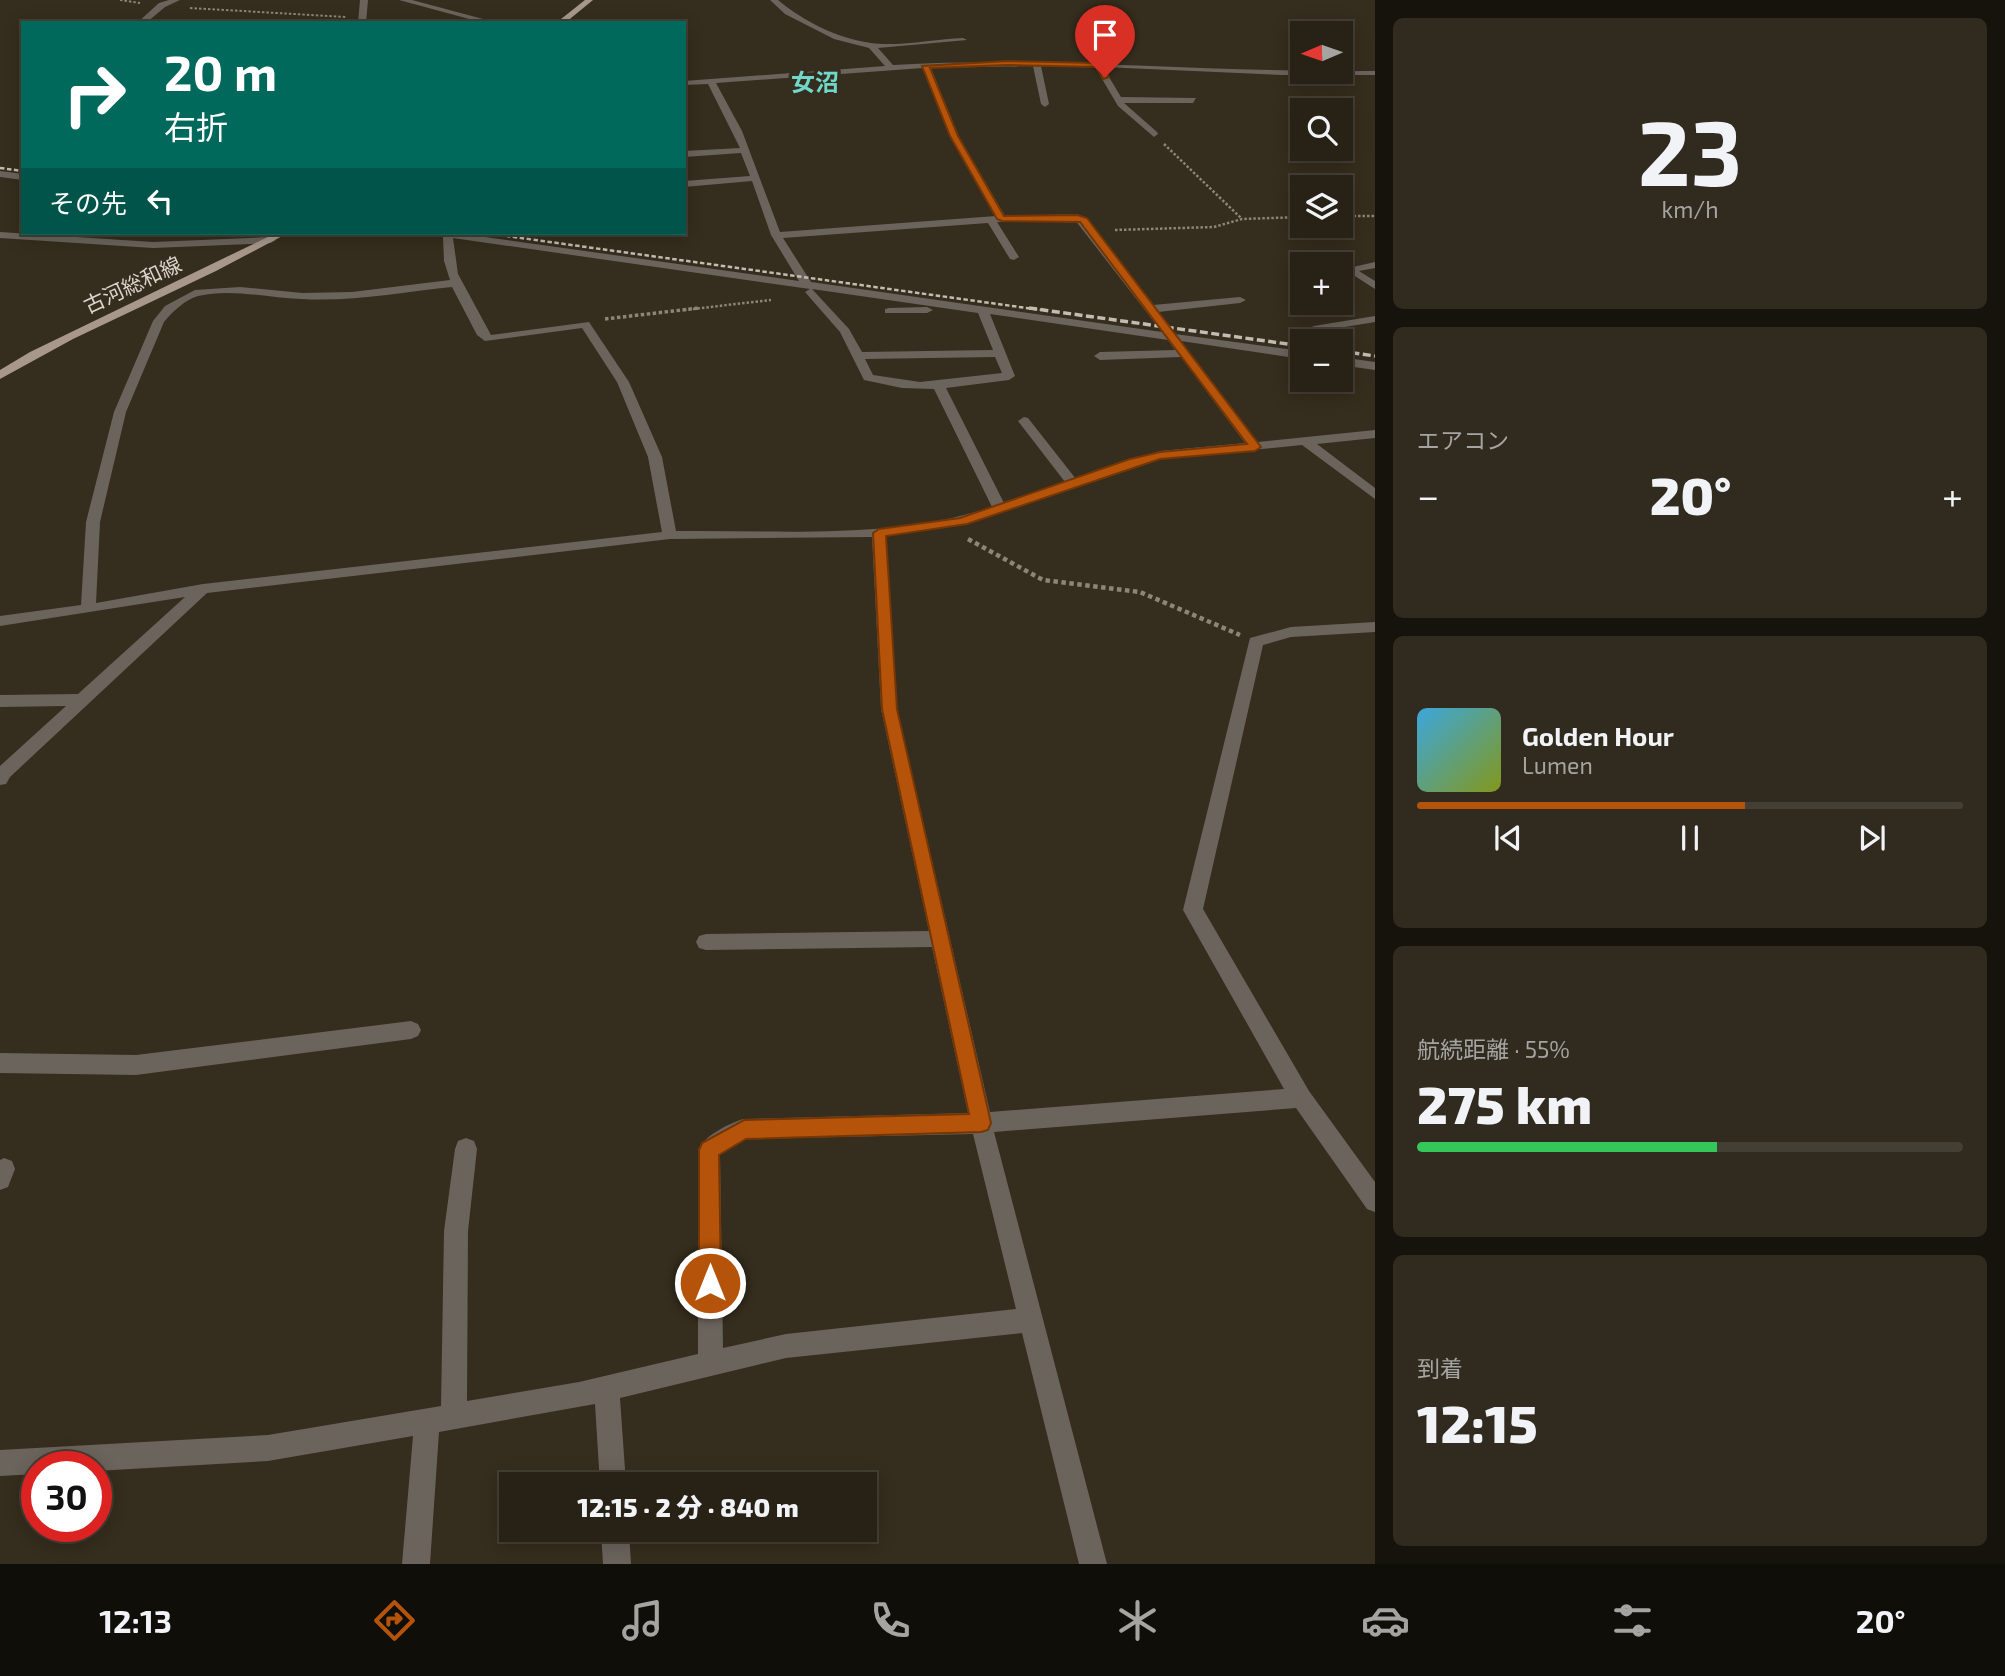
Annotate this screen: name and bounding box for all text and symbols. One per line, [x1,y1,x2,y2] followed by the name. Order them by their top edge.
[1075,5,1135,77] pin
[1086,16,1124,54] icon: arrive
[1290,21,1353,84] north arrow
[1290,21,1353,392] map controls
[164,42,277,101] text: 20 m
[49,49,140,140] icon: right
[791,67,839,96] district label: 女沼
[1638,95,1742,204] text: 23
[1290,98,1353,161] button: search
[164,107,228,145] text: 右折
[1290,175,1353,238] button: layers
[141,182,179,220] icon: left
[49,187,127,218] text: その先
[1661,195,1719,223] text: km/h
[79,250,185,318] street label: 古河総和線
[1290,252,1353,315] button: +
[1290,329,1353,392] button: −
[1417,426,1509,454] text: エアコン
[1650,463,1731,525] text: 20°
[1417,472,1439,518] text: −
[1942,472,1963,518] text: +
[1522,720,1674,751] text: Golden Hour
[1522,751,1593,779] text: Lumen
[1489,819,1527,857] icon: previous
[1671,819,1709,857] icon: pause
[1853,819,1891,857] icon: next
[1417,1035,1570,1063] text: 航続距離 · 55%
[1417,1072,1592,1134] text: 275 km
[673,1246,747,1320] position arrow
[1417,1354,1463,1382] text: 到着
[1417,1391,1538,1453] text: 12:15
[21,1451,112,1542] speed limit sign: 30
[577,1491,799,1522] text: 12:15 · 2 分 · 840 m
[370,1596,419,1645] icon: directions
[618,1596,667,1645] icon: music
[866,1596,915,1645] icon: phone
[1113,1596,1162,1645] icon: climate
[1361,1596,1410,1645] icon: car
[1608,1596,1657,1645] icon: filters
[99,1601,172,1639] text: 12:13
[1856,1601,1906,1639] text: 20°

